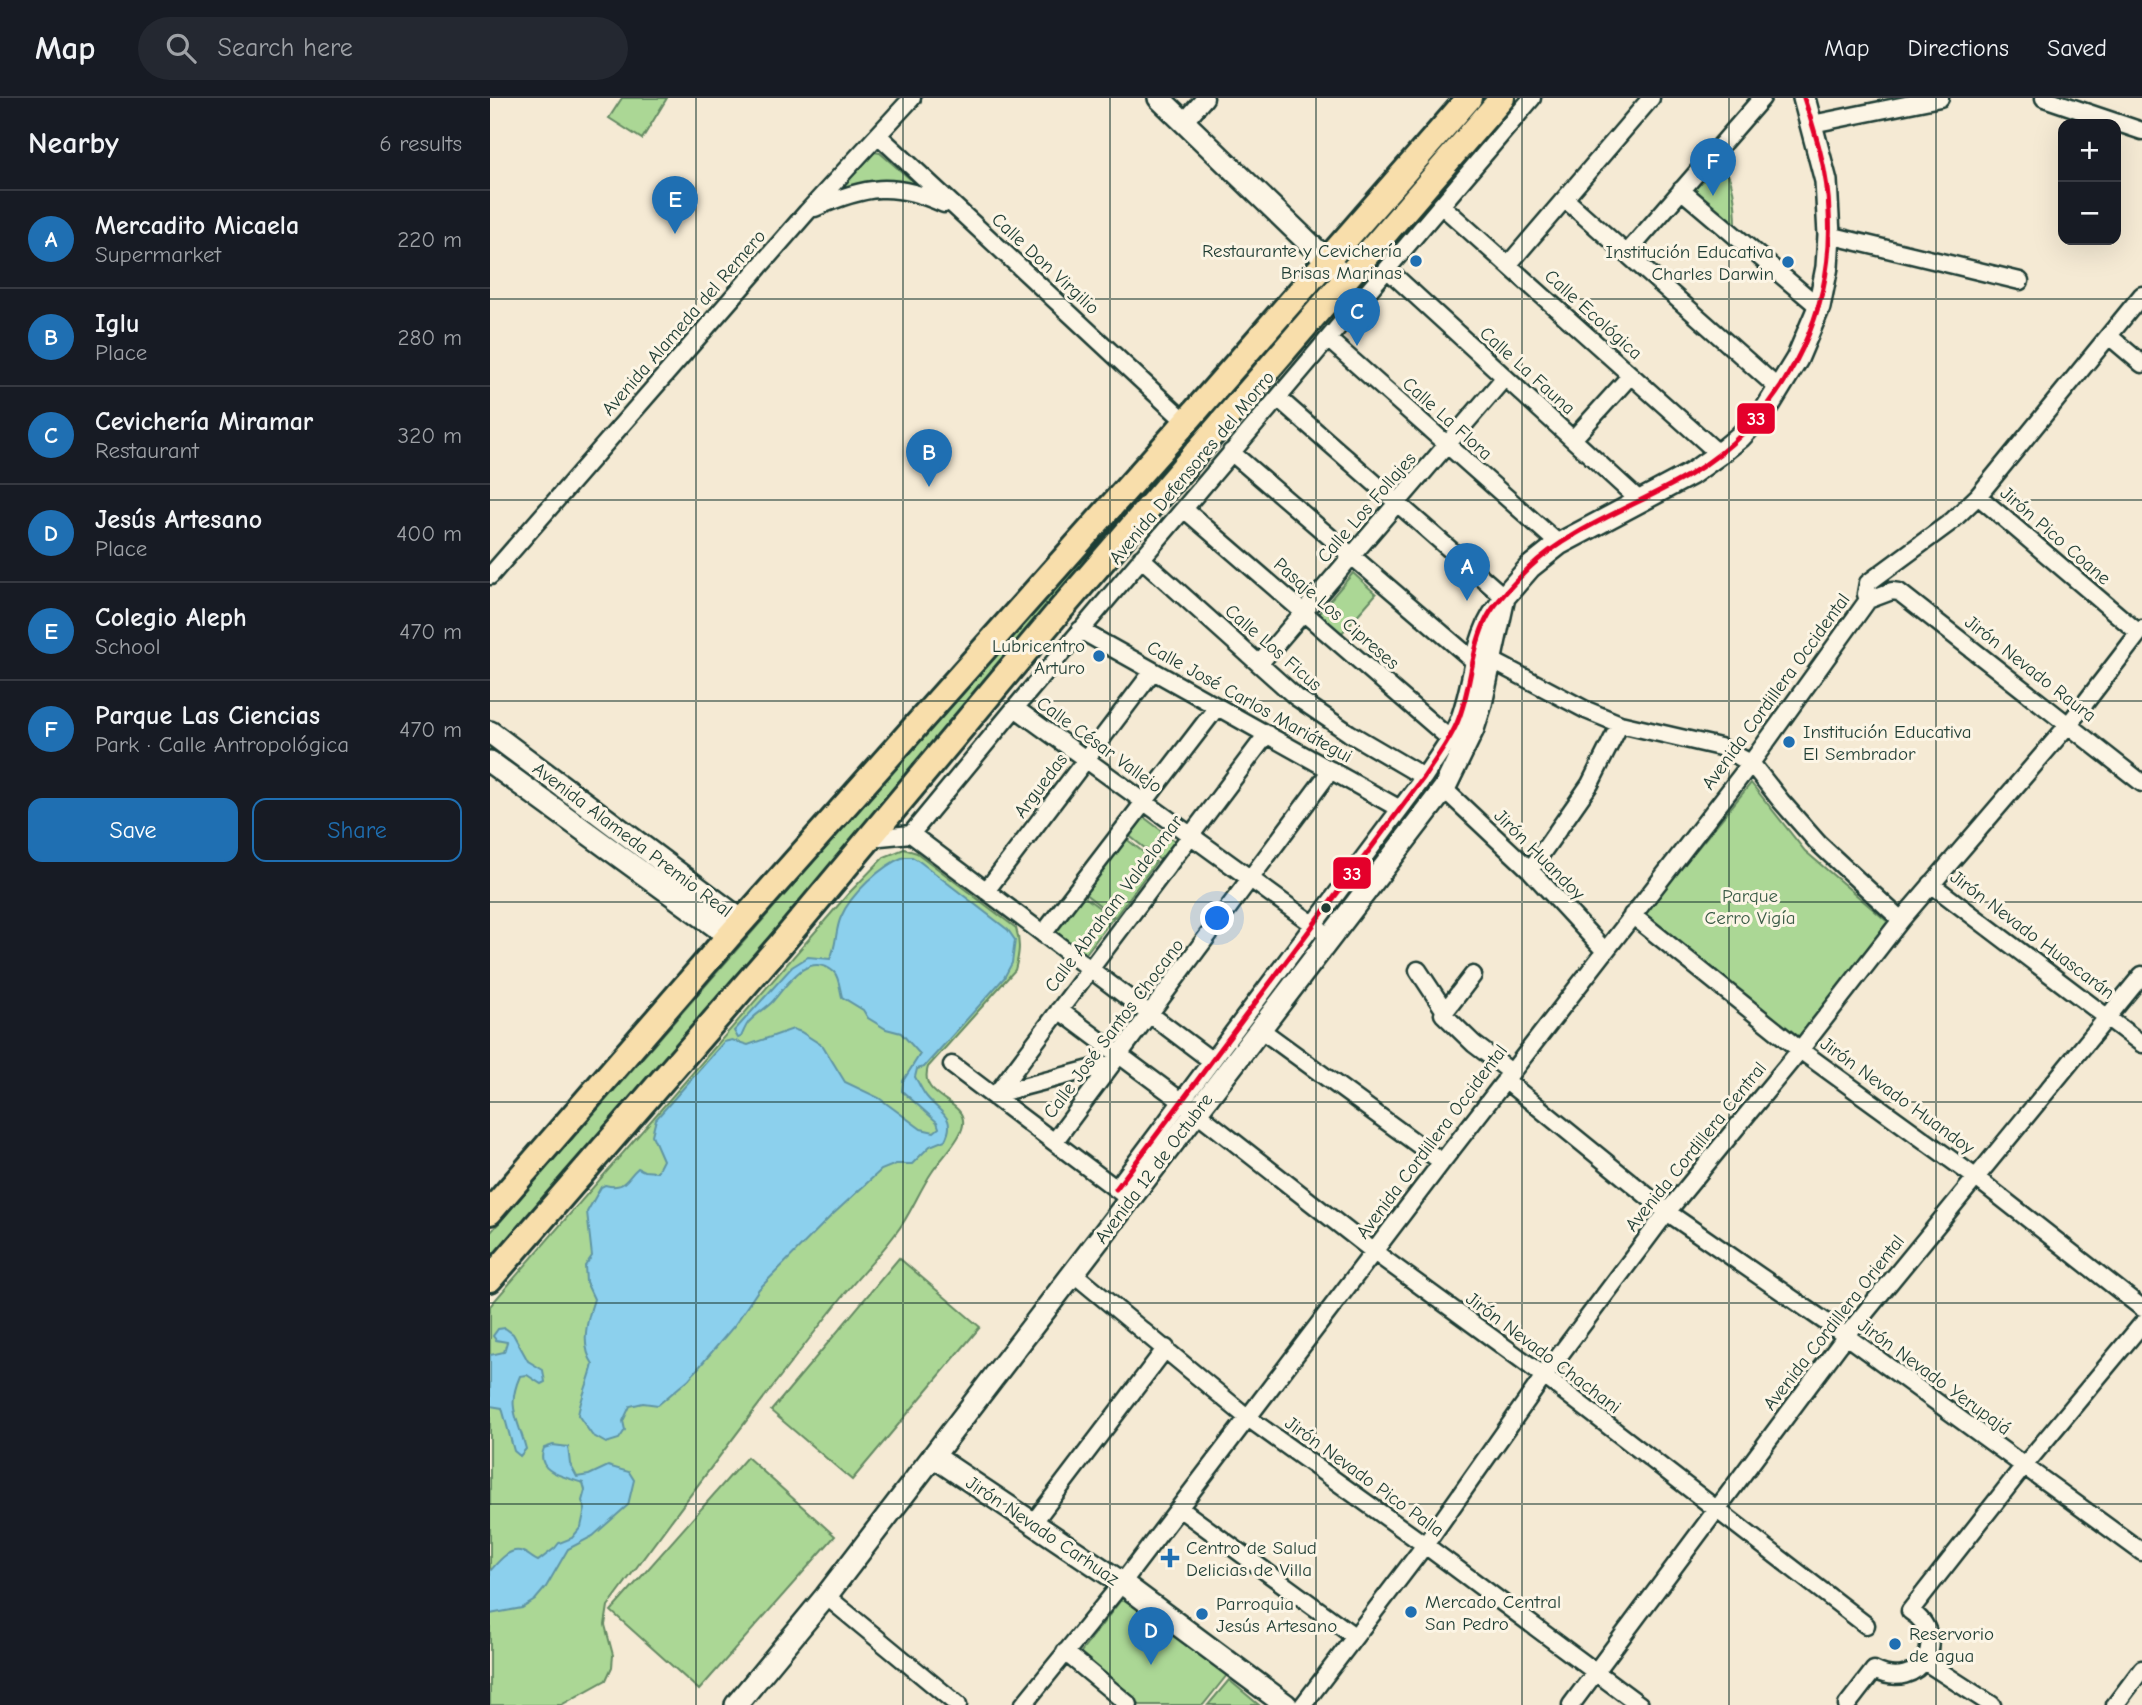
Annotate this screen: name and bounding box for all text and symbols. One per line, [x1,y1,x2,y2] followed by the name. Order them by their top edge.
[138,17,628,80] search box
[35,29,96,67] text: Map
[162,29,200,67] icon: search
[218,33,353,63] text: Search here
[1824,34,1870,62] text: Map
[1908,34,2009,62] text: Directions
[2047,34,2107,62] text: Saved
[2058,119,2121,245] map controls
[2058,119,2121,182] button: +
[28,126,119,161] text: Nearby
[379,130,462,157] text: 6 results
[1690,138,1736,196] pin: F
[652,176,698,234] pin: E
[2058,182,2121,245] button: −
[987,208,1104,319] street label: Calle Don Virgilio
[95,211,299,241] text: Mercadito Micaela
[597,225,770,420] street label: Avenida Alameda del Remero
[45,226,57,253] text: A
[397,226,462,253] text: 220 m
[1202,240,1402,284] place label: Restaurante y Cevichería Brisas Marinas
[95,241,221,268] text: Supermarket
[1606,241,1774,285] place label: Institución Educativa Charles Darwin
[1408,253,1424,269] marker: Restaurante y Cevichería Brisas Marinas
[1780,254,1796,270] marker: Institución Educativa Charles Darwin
[1540,265,1647,364] street label: Calle Ecológica
[1334,288,1380,346] pin: C
[95,309,139,339] text: Iglu
[1475,322,1580,419] street label: Calle La Fauna
[44,324,58,351] text: B
[397,324,462,351] text: 280 m
[95,339,147,366] text: Place
[1104,367,1279,569] street label: Avenida Defensores del Morro
[1398,373,1497,465] street label: Calle La Flora
[1736,402,1776,435] line badge: 33
[95,407,313,437] text: Cevichería Miramar
[1747,408,1765,430] text: 33
[44,422,58,449] text: C
[398,422,462,449] text: 320 m
[906,429,952,487] pin: B
[95,437,199,464] text: Restaurant
[1313,448,1421,567] street label: Calle Los Follajes
[1996,482,2115,590] street label: Jirón Pico Coane
[95,505,262,535] text: Jesús Artesano
[44,520,58,547] text: D
[396,520,462,547] text: 400 m
[95,535,147,562] text: Place
[1444,543,1490,601] pin: A
[1269,553,1404,674] street label: Pasaje Los Cipreses
[1697,589,1854,794] street label: Avenida Cordillera Occidental
[1220,600,1326,696] street label: Calle Los Ficus
[95,603,247,633] text: Colegio Aleph
[1960,611,2100,727] street label: Jirón Nevado Raura
[44,618,58,645] text: E
[399,618,462,645] text: 470 m
[95,633,160,660] text: School
[992,635,1085,679] place label: Lubricentro Arturo
[1143,636,1356,768] street label: Calle José Carlos Mariátegui
[1091,648,1107,664] marker: Lubricentro Arturo
[1032,692,1166,798] street label: Calle César Vallejo
[95,701,320,731] text: Parque Las Ciencias
[44,716,58,743] text: F
[399,716,462,743] text: 470 m
[1803,721,1971,765] place label: Institución Educativa El Sembrador
[95,731,349,758] text: Park · Calle Antropológica
[1781,734,1797,750] marker: Institución Educativa El Sembrador
[1009,749,1072,822] street label: Arguedas
[528,758,736,922] street label: Avenida Alameda Premio Real
[28,798,238,862] button: Save
[252,798,462,862] button: Share
[1489,805,1590,905] street label: Jirón Huandoy
[1040,810,1188,996] street label: Calle Abraham Valdelomar
[1332,856,1372,890] line badge: 33
[1343,863,1361,885] text: 33
[1946,866,2119,1004] street label: Jirón Nevado Huascarán
[1704,885,1796,929] park label: Parque Cerro Vigía
[1200,901,1234,935] your location
[1319,901,1333,915] unlabelled marker
[1039,934,1189,1123] street label: Calle José Santos Chocano
[1816,1033,1979,1159] street label: Jirón Nevado Huandoy
[1352,1040,1512,1243] street label: Avenida Cordillera Occidental
[1621,1057,1771,1236] street label: Avenida Cordillera Central
[1090,1089,1217,1248] street label: Avenida 12 de Octubre
[1759,1231,1909,1415] street label: Avenida Cordillera Oriental
[1462,1287,1625,1418] street label: Jirón Nevado Chachani
[1854,1314,2015,1440] street label: Jirón Nevado Yerupajá
[1281,1412,1448,1542] street label: Jirón Nevado Pico Palla
[962,1471,1123,1590] street label: Jirón Nevado Carhuaz
[1186,1537,1317,1581] place label: Centro de Salud Delicias de Villa
[1160,1548,1180,1568] marker: Centro de Salud Delicias de Villa
[1425,1591,1561,1635] place label: Mercado Central San Pedro
[1216,1593,1337,1637] place label: Parroquia Jesús Artesano
[1403,1604,1419,1620] marker: Mercado Central San Pedro
[1194,1606,1210,1622] marker: Parroquia Jesús Artesano
[1128,1607,1174,1665] pin: D
[1909,1623,1994,1667] place label: Reservorio de agua
[1887,1636,1903,1652] marker: Reservorio de agua

